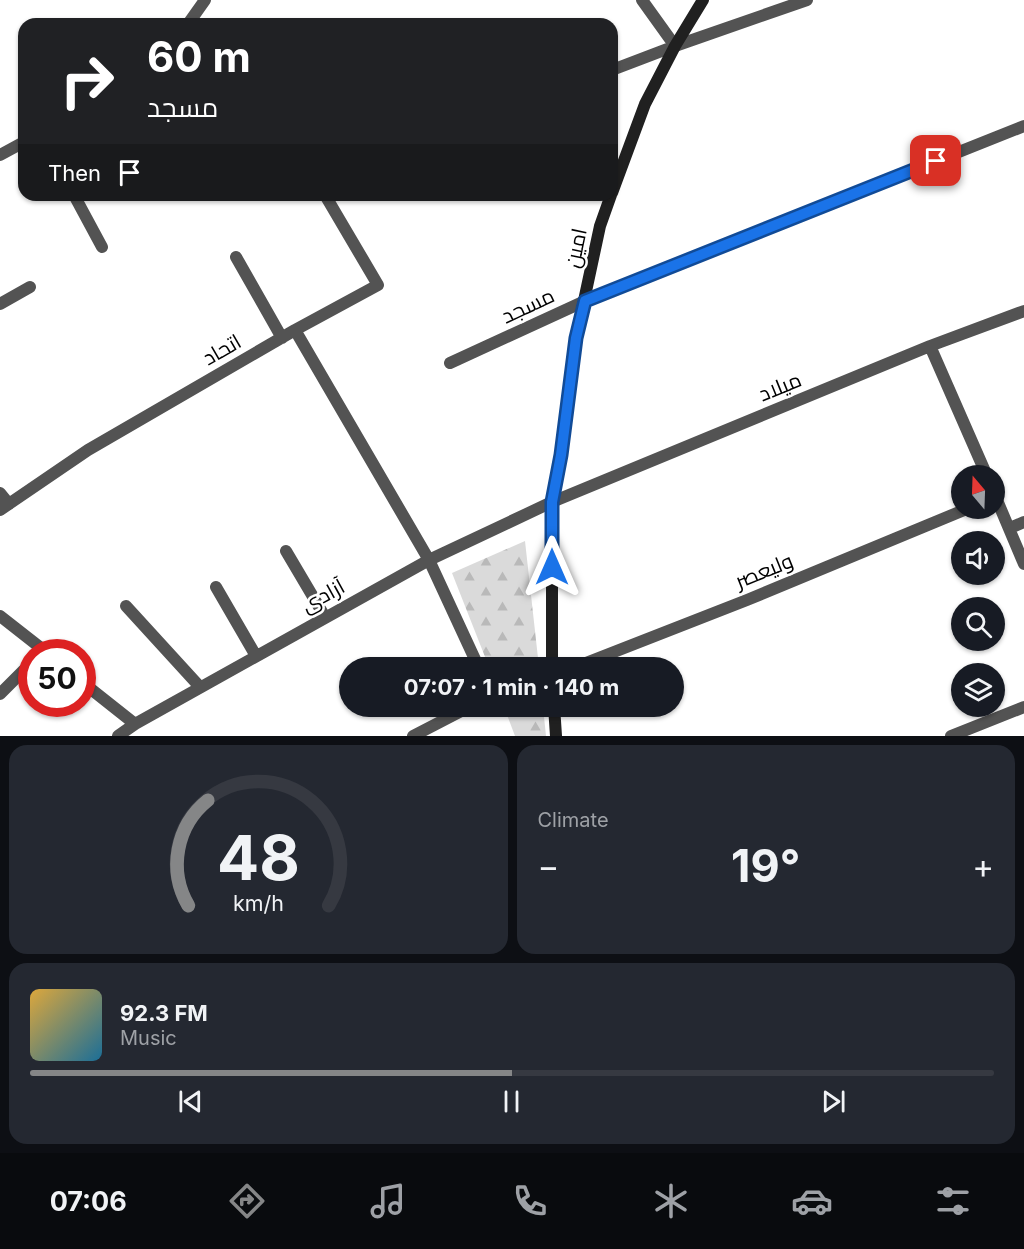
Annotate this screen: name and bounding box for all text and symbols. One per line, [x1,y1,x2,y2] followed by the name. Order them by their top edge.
[147,31,251,82] text: 60 m
[48,42,126,120] icon: right
[147,91,218,124] text: مسجد
[910,135,961,186] pin
[919,144,952,177] icon: arrive
[113,156,146,189] icon: arrive
[48,160,101,186] text: Then
[559,226,593,270] street label: امین
[497,283,558,329] street label: مسجد
[198,329,245,370] street label: اتحاد
[755,367,805,406] street label: میلاد
[951,465,1005,519] north arrow
[951,465,1005,717] map controls
[951,531,1005,585] button: sound
[520,535,584,599] position arrow
[730,548,796,594] street label: ولیعصر
[297,573,350,618] street label: آزادی
[951,597,1005,651] button: search
[18,639,96,717] speed limit sign: 50
[951,663,1005,717] button: layers
[404,674,619,700] text: 07:07 · 1 min · 140 m
[538,808,609,832] text: Climate
[217,820,300,895] text: 48
[731,838,800,893] text: 19°
[538,846,559,886] text: −
[972,846,994,886] text: +
[233,891,284,917] text: km/h
[120,1000,208,1026] text: 92.3 FM
[120,1026,177,1050] text: Music
[174,1085,207,1118] icon: previous
[495,1085,528,1118] icon: pause
[817,1085,850,1118] icon: next
[226,1180,268,1222] icon: directions
[367,1180,409,1222] icon: music
[509,1180,551,1222] icon: phone
[650,1180,692,1222] icon: climate
[791,1180,833,1222] icon: car
[932,1180,974,1222] icon: filters
[50,1185,127,1218] text: 07:06

